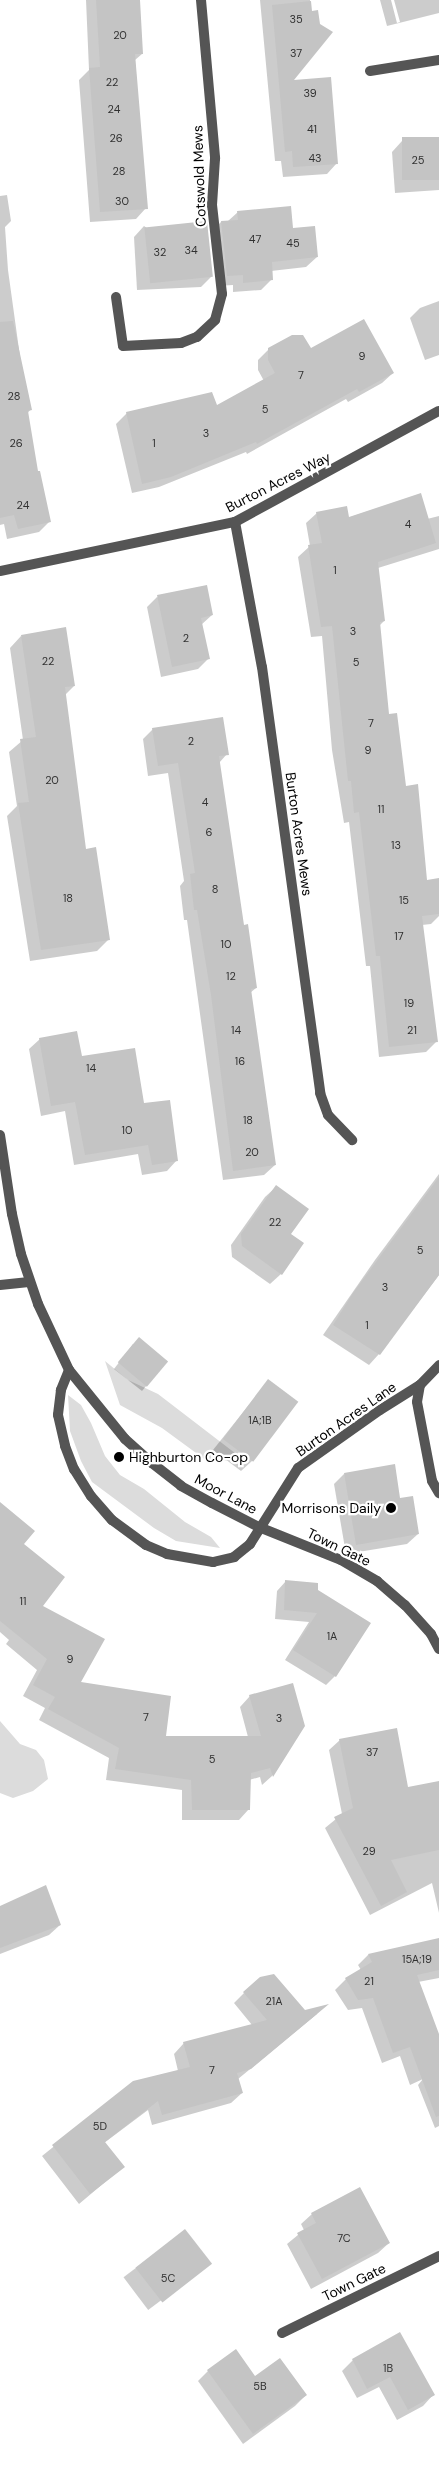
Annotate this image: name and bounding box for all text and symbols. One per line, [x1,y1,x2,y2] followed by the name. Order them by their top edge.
[289,12,303,26] house number: 35
[113,28,127,42] house number: 20
[290,46,302,60] house number: 37
[106,75,118,89] house number: 22
[303,86,317,100] house number: 39
[108,102,120,116] house number: 24
[307,122,317,136] house number: 41
[189,125,209,227] street label: Cotswold Mews
[109,131,123,145] house number: 26
[308,151,322,165] house number: 43
[411,153,425,167] house number: 25
[113,164,125,178] house number: 28
[115,194,129,208] house number: 30
[249,232,261,246] house number: 47
[286,236,300,250] house number: 45
[184,243,198,257] house number: 34
[154,245,166,259] house number: 32
[359,349,365,363] house number: 9
[298,368,304,382] house number: 7
[8,389,20,403] house number: 28
[262,402,268,416] house number: 5
[203,426,209,440] house number: 3
[9,436,23,450] house number: 26
[152,436,156,450] house number: 1
[223,448,333,516] street label: Burton Acres Way
[17,498,29,512] house number: 24
[405,517,411,531] house number: 4
[333,563,337,577] house number: 1
[350,624,356,638] house number: 3
[183,631,189,645] house number: 2
[42,654,54,668] house number: 22
[353,655,359,669] house number: 5
[368,716,374,730] house number: 7
[188,734,194,748] house number: 2
[365,743,371,757] house number: 9
[282,771,316,897] street label: Burton Acres Mews
[45,773,59,787] house number: 20
[202,795,208,809] house number: 4
[378,802,384,816] house number: 11
[206,825,212,839] house number: 6
[391,838,401,852] house number: 13
[212,882,218,896] house number: 8
[63,891,73,905] house number: 18
[399,893,409,907] house number: 15
[394,929,404,943] house number: 17
[221,937,231,951] house number: 10
[226,969,236,983] house number: 12
[404,996,414,1010] house number: 19
[231,1023,241,1037] house number: 14
[407,1023,417,1037] house number: 21
[235,1054,245,1068] house number: 16
[86,1061,96,1075] house number: 14
[243,1113,253,1127] house number: 18
[122,1123,132,1137] house number: 10
[245,1145,259,1159] house number: 20
[269,1215,281,1229] house number: 22
[417,1243,423,1257] house number: 5
[382,1280,388,1294] house number: 3
[365,1318,369,1332] house number: 1
[293,1378,399,1460] street label: Burton Acres Lane
[248,1413,272,1427] house number: 1A;1B
[129,1449,248,1465] place label: Highburton Co-op
[113,1451,125,1463] marker: Highburton Co-op
[192,1471,260,1517] street label: Moor Lane
[282,1500,381,1516] place label: Morrisons Daily
[385,1502,397,1514] marker: Morrisons Daily
[305,1524,373,1570] street label: Town Gate
[20,1594,26,1608] house number: 11
[327,1629,337,1643] house number: 1A
[67,1652,73,1666] house number: 9
[143,1710,149,1724] house number: 7
[276,1711,282,1725] house number: 3
[366,1745,378,1759] house number: 37
[209,1752,215,1766] house number: 5
[362,1844,376,1858] house number: 29
[402,1952,432,1966] house number: 15A;19
[364,1974,374,1988] house number: 21
[265,1994,283,2008] house number: 21A
[209,2063,215,2077] house number: 7
[93,2119,107,2133] house number: 5D
[337,2231,351,2245] house number: 7C
[320,2259,388,2305] street label: Town Gate
[161,2271,175,2285] house number: 5C
[383,2361,393,2375] house number: 1B
[253,2379,267,2393] house number: 5B

